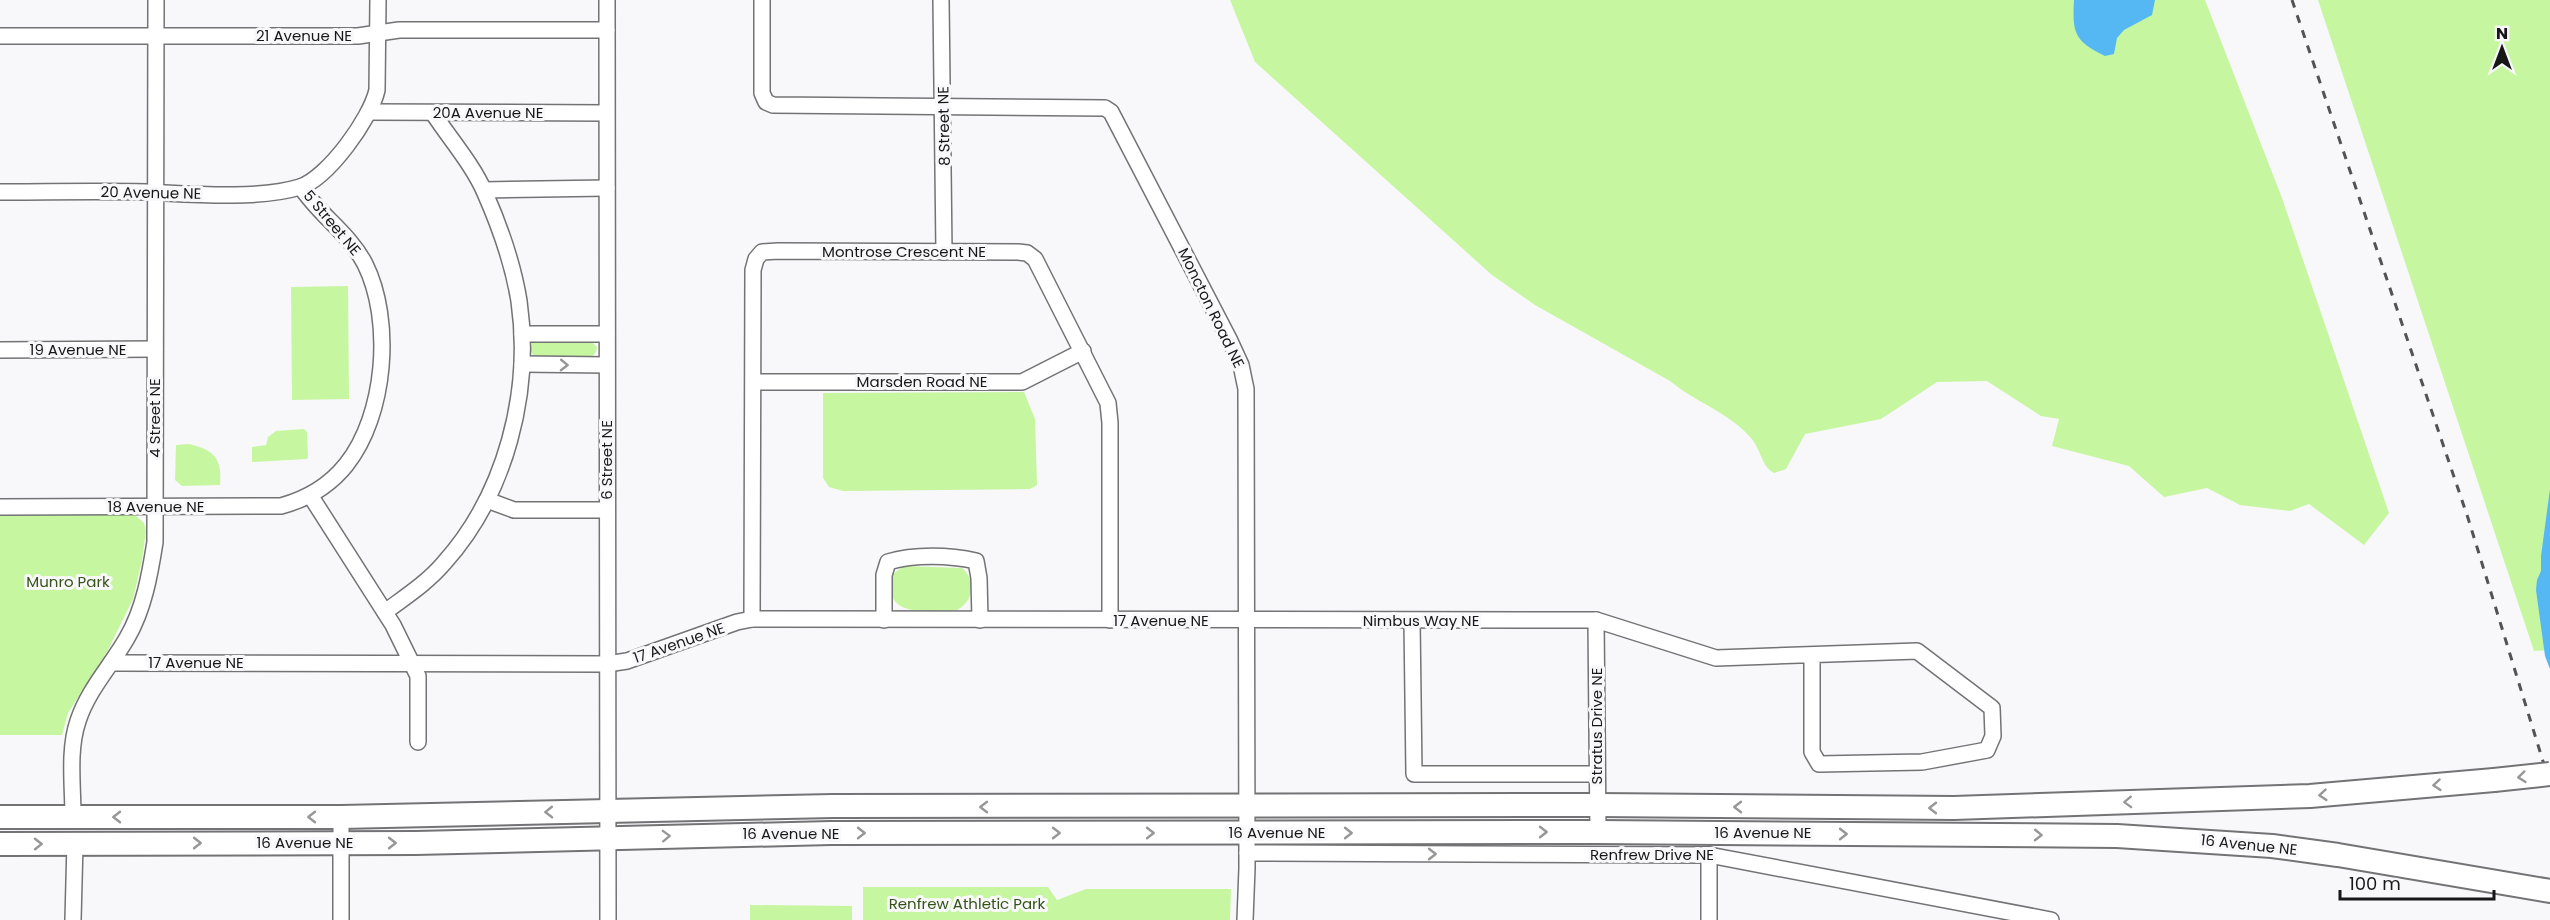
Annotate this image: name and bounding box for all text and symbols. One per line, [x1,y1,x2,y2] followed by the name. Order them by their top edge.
[2472,18,2532,78] north arrow
[2496,22,2508,45] text: N
[256,25,352,46] street label: 21 Avenue NE
[932,86,955,166] street label: 8 Street NE
[433,102,543,123] street label: 20A Avenue NE
[101,181,201,204] street label: 20 Avenue NE
[299,185,366,260] street label: 5 Street NE
[822,241,986,262] street label: Montrose Crescent NE
[1173,244,1250,371] street label: Moncton Road NE
[30,339,126,360] street label: 19 Avenue NE
[560,359,569,371] one-way arrow
[857,371,987,392] street label: Marsden Road NE
[144,378,165,458] street label: 4 Street NE
[596,420,617,500] street label: 6 Street NE
[108,496,204,517] street label: 18 Avenue NE
[26,571,110,592] park label: Munro Park
[1113,610,1209,631] street label: 17 Avenue NE
[1363,610,1479,631] street label: Nimbus Way NE
[630,617,727,668] street label: 17 Avenue NE
[148,652,244,673] street label: 17 Avenue NE
[1586,668,1607,784] street label: Stratus Drive NE
[2517,770,2526,783] one-way arrow
[2433,778,2442,791] one-way arrow
[2318,788,2327,801] one-way arrow
[2123,796,2132,808] one-way arrow
[1734,800,1743,813] one-way arrow
[979,801,988,813] one-way arrow
[1929,802,1938,814] one-way arrow
[545,806,554,818] one-way arrow
[113,811,122,823] one-way arrow
[308,811,317,823] one-way arrow
[1229,822,1325,843] street label: 16 Avenue NE
[1715,822,1811,843] street label: 16 Avenue NE
[743,823,839,844] street label: 16 Avenue NE
[1538,826,1547,838] one-way arrow
[857,827,866,839] one-way arrow
[1052,827,1061,840] one-way arrow
[1146,827,1155,839] one-way arrow
[1343,827,1352,839] one-way arrow
[1838,828,1847,840] one-way arrow
[2033,829,2042,841] one-way arrow
[2200,829,2298,860] street label: 16 Avenue NE
[662,830,671,843] one-way arrow
[257,832,353,853] street label: 16 Avenue NE
[192,837,201,849] one-way arrow
[387,837,396,849] one-way arrow
[33,838,42,850] one-way arrow
[1590,844,1714,865] street label: Renfrew Drive NE
[1427,848,1436,860] one-way arrow
[2340,863,2494,901] scale bar
[2349,871,2401,896] text: 100 m
[889,893,1046,914] park label: Renfrew Athletic Park

